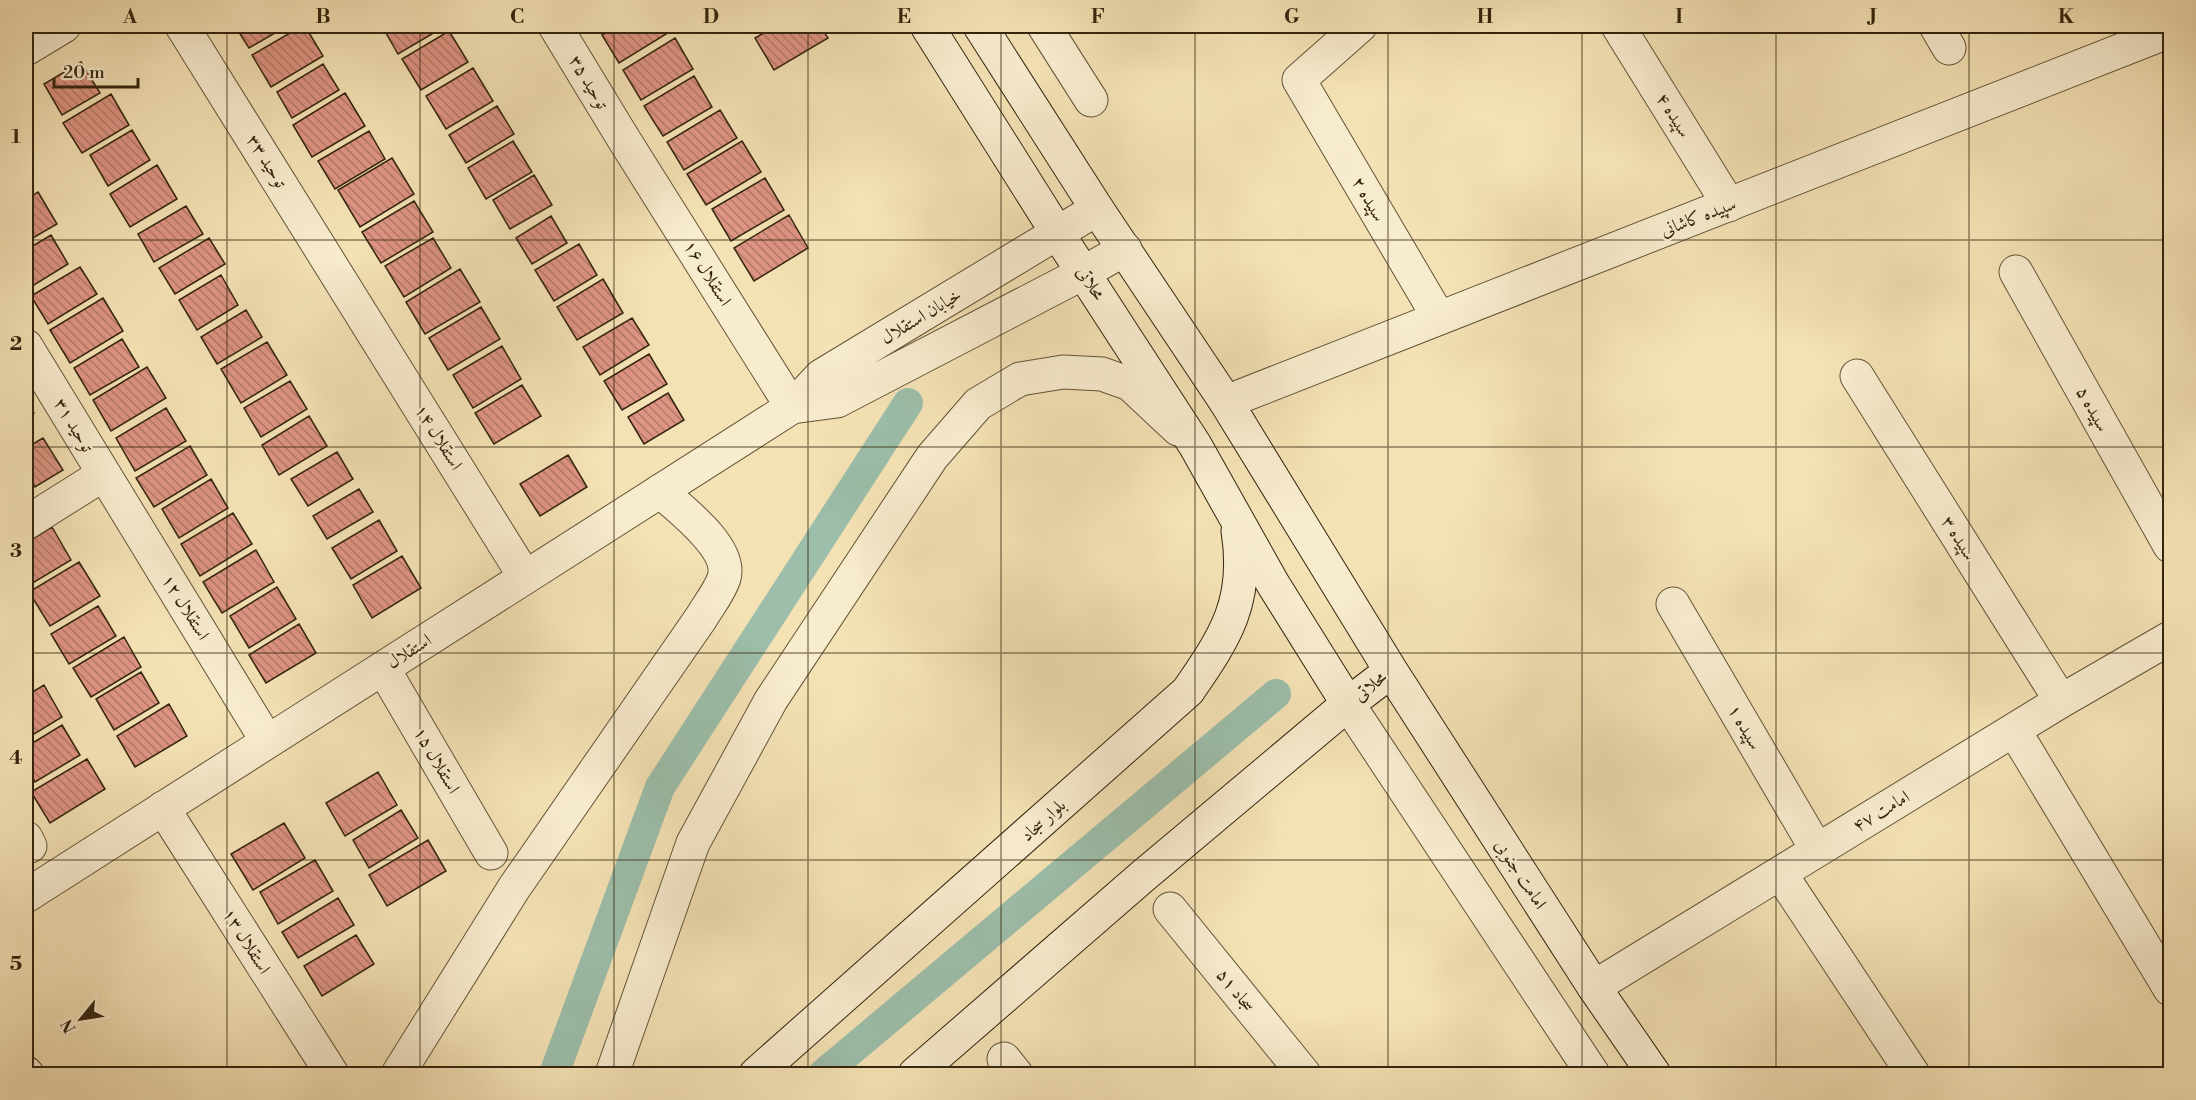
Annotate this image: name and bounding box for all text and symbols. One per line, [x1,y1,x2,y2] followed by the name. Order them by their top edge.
[122,5,138,30] text: A
[315,5,331,30] text: B
[510,5,524,30] text: C
[703,5,719,30] text: D
[897,5,911,30] text: E
[1091,5,1105,30] text: F
[1284,5,1300,30] text: G
[1477,5,1494,30] text: H
[1675,5,1683,30] text: I
[1866,5,1877,30] text: J
[2058,5,2075,30] text: K
[54,51,138,89] scale bar
[564,51,614,114] street label: توحید ۳۵
[63,61,105,84] text: 20 m
[1650,89,1696,142] street label: سپیده ۴
[11,125,21,150] text: 1
[241,130,292,193] street label: توحید ۳۳
[1346,173,1391,226] street label: سپیده ۲
[1657,193,1740,243] street label: سپیده کاشانی
[678,236,737,311] street label: استقلال ۱۶
[1071,262,1110,305] street label: محلاتی
[877,283,966,350] street label: خیابان استقلال
[10,332,22,357] text: 2
[2070,383,2114,436] street label: سپیده ۵
[49,394,99,457] street label: توحید ۳۱
[409,400,468,475] street label: استقلال ۱۴
[1935,512,1981,565] street label: سپیده ۳
[10,539,22,564] text: 3
[156,570,215,645] street label: استقلال ۱۲
[383,629,436,674] street label: استقلال
[1349,666,1392,707] street label: محلاتی
[1722,701,1767,754] street label: سپیده ۱
[408,723,465,798] street label: استقلال ۱۵
[9,746,23,771] text: 4
[1848,785,1914,837] street label: امامت ۴۷
[1016,794,1071,847] street label: بلوار سجاد
[1489,835,1552,914] street label: امامت جنوبی
[217,904,276,979] street label: استقلال ۱۳
[10,952,22,977] text: 5
[1211,964,1260,1017] street label: سجاد ۵۱
[51,989,111,1049] north arrow
[57,1015,81,1036] text: N

